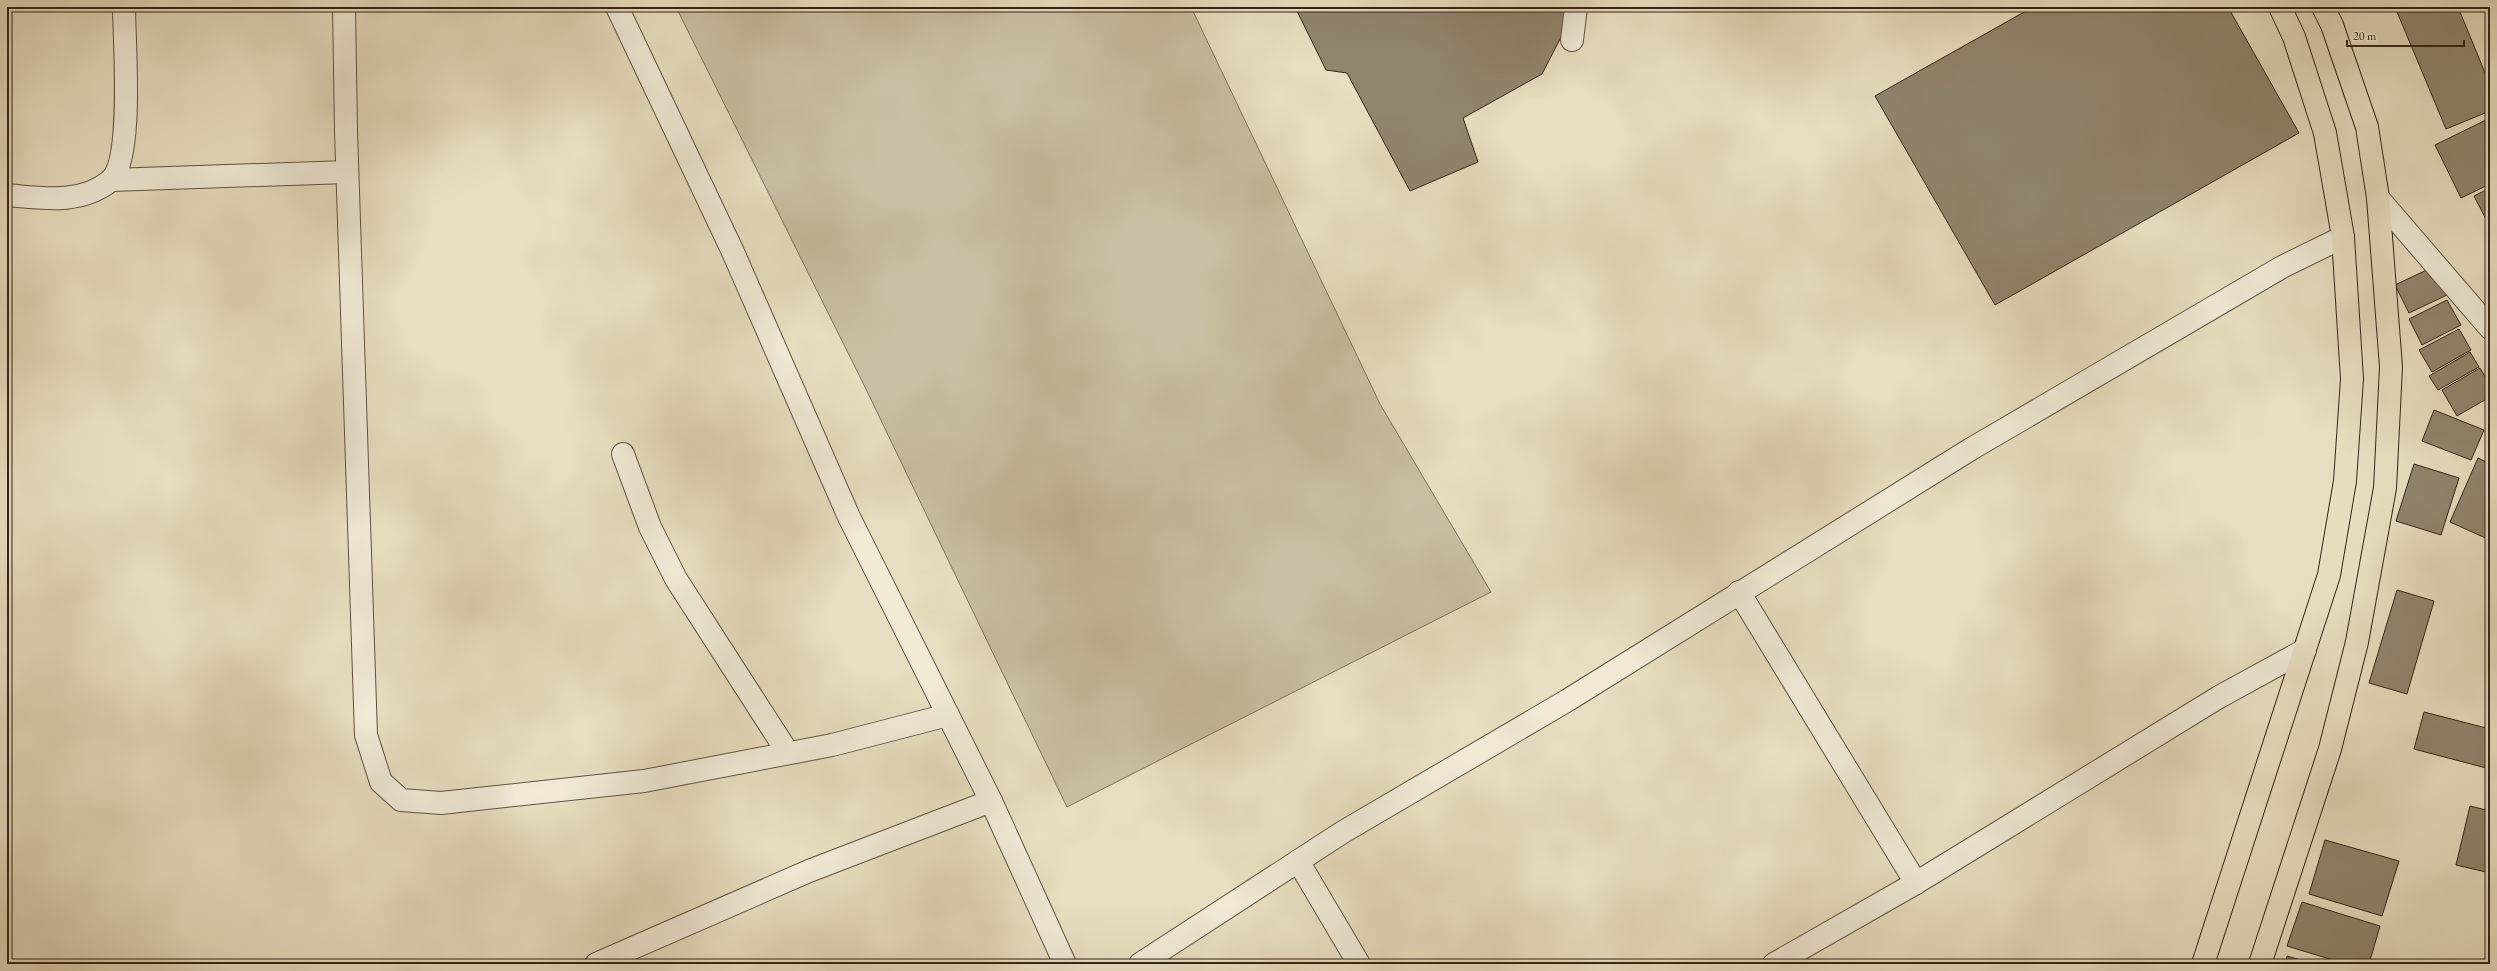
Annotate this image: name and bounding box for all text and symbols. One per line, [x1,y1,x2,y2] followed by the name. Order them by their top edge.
[2347,22,2464,48] scale bar
[2353,28,2377,44] text: 20 m

